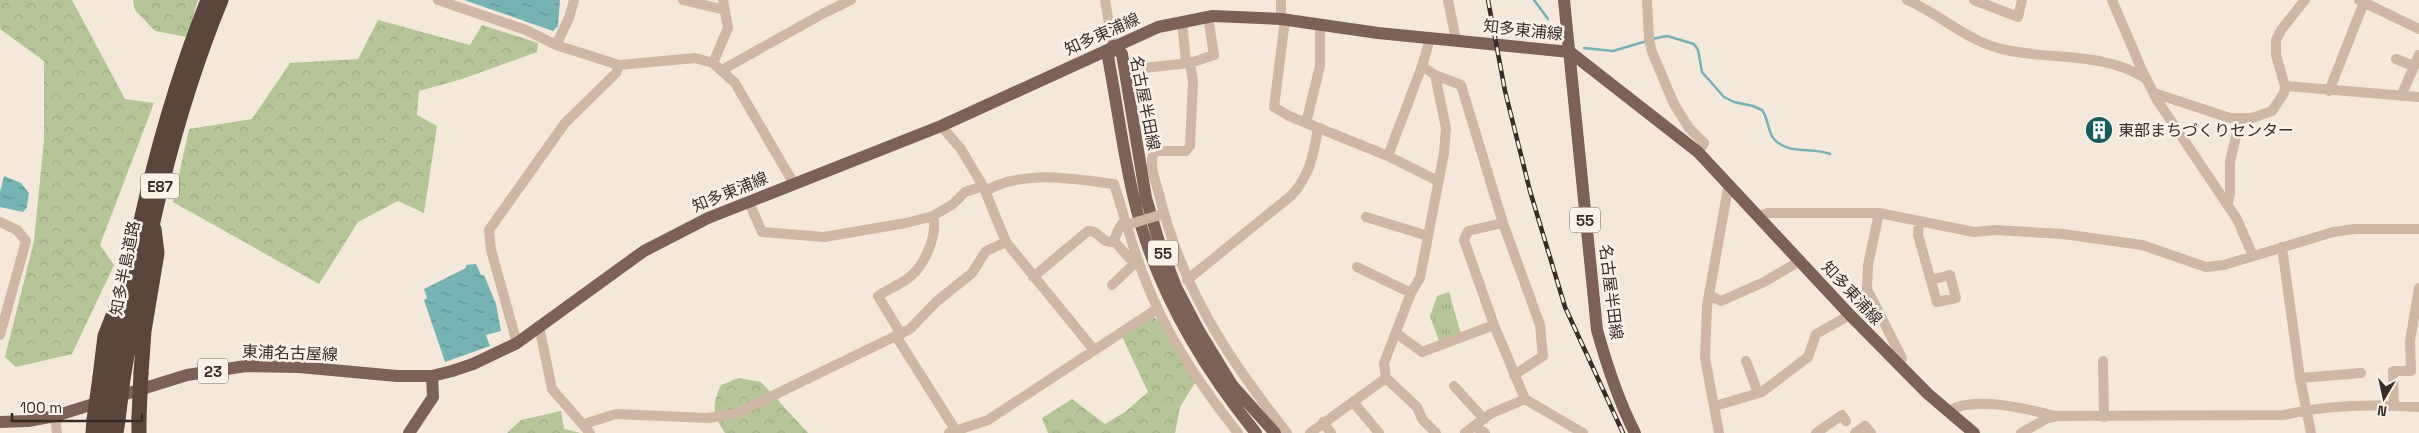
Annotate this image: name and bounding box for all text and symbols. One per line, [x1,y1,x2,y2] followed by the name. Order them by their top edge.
[1061,8,1143,60] street label: 知多東浦線
[1482,15,1564,45] street label: 知多東浦線
[1126,54,1164,152] street label: 名古屋半田線
[2084,115,2114,145] building icon: 東部まちづくりセンター
[2118,120,2294,141] place label: 東部まちづくりセンター
[689,167,771,217] street label: 知多東浦線
[141,174,179,198] road number: E87
[1570,208,1600,232] road number: 55
[106,219,144,317] street label: 知多半島道路
[1148,240,1178,266] road number: 55
[1595,243,1627,341] street label: 名古屋半田線
[1817,257,1887,329] street label: 知多東浦線
[242,341,338,365] street label: 東浦名古屋線
[198,358,228,384] road number: 23
[2359,373,2409,423] north arrow
[12,390,142,422] scale bar
[20,398,62,417] text: 100 m
[2376,401,2388,420] text: N

